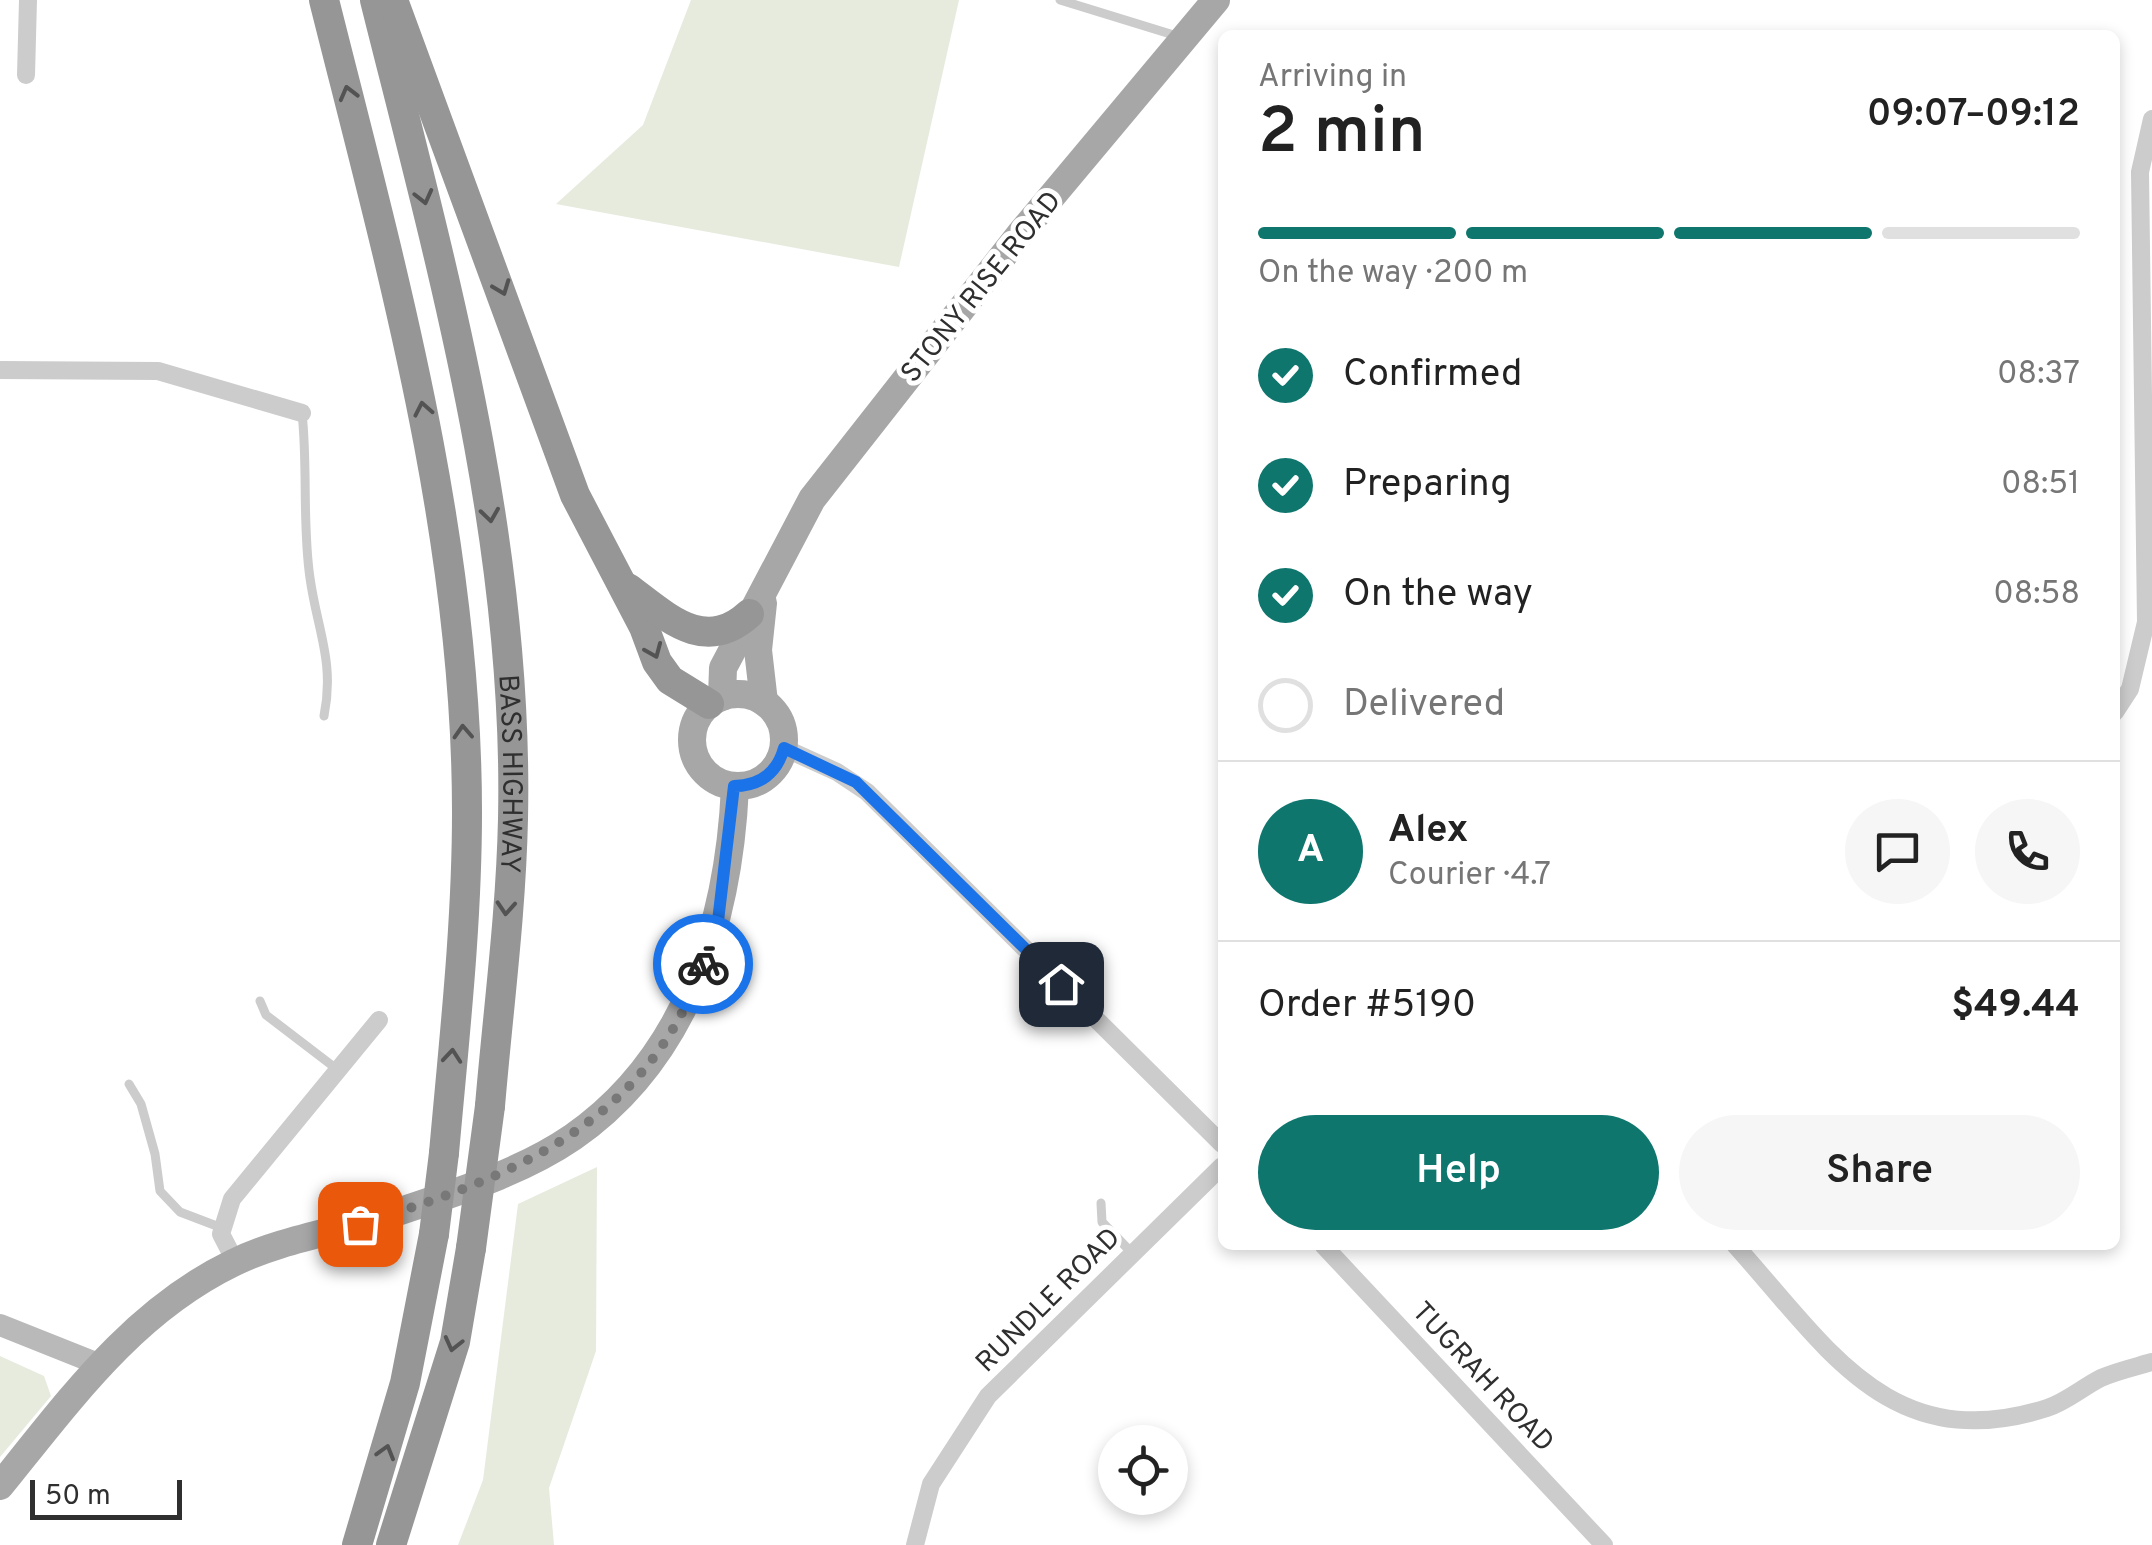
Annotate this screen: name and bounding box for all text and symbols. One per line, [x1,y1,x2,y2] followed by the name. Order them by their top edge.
[1258,58,1407,98] text: Arriving in
[339,85,360,102] one-way arrow
[1867,91,2080,140] text: 09:07–09:12
[1258,94,1426,176] text: 2 min
[894,185,1071,391] street label: STONY RISE ROAD
[412,188,433,205] one-way arrow
[1258,254,1528,294] text: On the way · 200 m
[490,278,511,295] one-way arrow
[1258,348,1313,403] icon: check
[1343,351,1522,400] text: Confirmed
[1997,355,2080,395] text: 08:37
[413,401,434,418] one-way arrow
[1258,458,1313,513] icon: check
[1343,461,1512,510] text: Preparing
[2001,465,2080,505] text: 08:51
[478,506,499,523] one-way arrow
[1258,568,1313,623] icon: check
[1343,571,1533,620] text: On the way
[1993,575,2080,615] text: 08:58
[642,641,662,659] one-way arrow
[488,673,528,874] street label: BASS HIGHWAY
[1343,681,1505,730] text: Delivered
[453,723,474,739] one-way arrow
[1845,799,1950,904] button: chat
[1975,799,2080,904] button: phone
[1388,807,1468,856] text: Alex
[1297,827,1324,876] text: A
[1388,856,1551,896] text: Courier · 4.7
[496,901,518,917] one-way arrow
[653,914,753,1014] courier
[676,937,731,992] icon: bike
[1019,942,1104,1027] pin
[1034,957,1089,1012] icon: home
[1258,982,1476,1031] text: Order #5190
[1951,982,2080,1031] text: $49.44
[441,1048,463,1064] one-way arrow
[1258,1115,1659,1230] button: Help
[1679,1115,2080,1230] button: Share
[318,1182,403,1267] pin
[333,1197,388,1252] icon: bag
[969,1221,1129,1381] street label: RUNDLE ROAD
[1403,1295,1561,1461] street label: TUGRAH ROAD
[444,1335,465,1352] one-way arrow
[1098,1425,1188,1515] map controls
[1098,1425,1188,1515] button: locate
[374,1444,395,1461] one-way arrow
[30,1475,182,1520] scale bar
[45,1479,111,1515] text: 50 m

